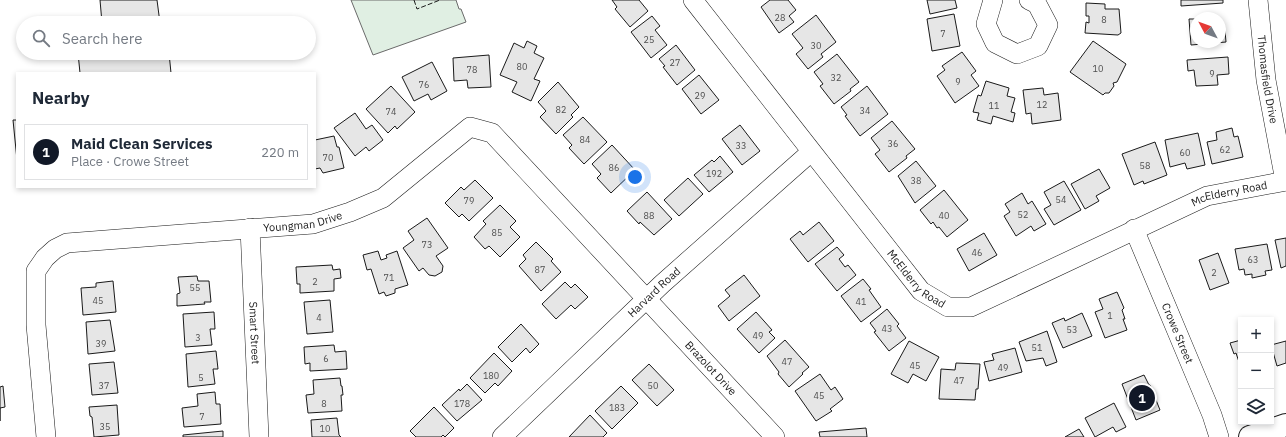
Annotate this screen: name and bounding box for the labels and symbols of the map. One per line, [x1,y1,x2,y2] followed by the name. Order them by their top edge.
[775,12,785,23] house number: 28
[1190,12,1226,48] north arrow
[1101,14,1107,25] house number: 8
[940,28,946,39] house number: 7
[644,34,654,45] house number: 25
[1255,34,1281,125] street label: Thomasfield Drive
[811,40,821,51] house number: 30
[670,57,680,68] house number: 27
[517,61,527,72] house number: 80
[1093,63,1103,74] house number: 10
[467,64,477,75] house number: 78
[1209,68,1215,79] house number: 9
[831,72,841,83] house number: 32
[955,76,961,87] house number: 9
[419,79,429,90] house number: 76
[695,90,705,101] house number: 29
[1037,99,1047,110] house number: 12
[989,100,999,111] house number: 11
[556,104,566,115] house number: 82
[860,105,870,116] house number: 34
[386,106,396,117] house number: 74
[580,134,590,145] house number: 84
[888,138,898,149] house number: 36
[736,140,746,151] house number: 33
[1220,144,1230,155] house number: 62
[1180,147,1190,158] house number: 60
[323,152,333,163] house number: 70
[1140,160,1150,171] house number: 58
[609,162,619,173] house number: 86
[625,167,645,187] your location
[706,168,722,179] house number: 192
[911,175,921,186] house number: 38
[1189,178,1268,210] street label: McElderry Road
[1056,194,1066,205] house number: 54
[464,195,474,206] house number: 79
[263,208,344,235] street label: Youngman Drive
[1018,209,1028,220] house number: 52
[644,210,654,221] house number: 88
[939,210,949,221] house number: 40
[492,227,502,238] house number: 85
[422,239,432,250] house number: 73
[884,247,948,311] street label: McElderry Road
[972,247,982,258] house number: 46
[1248,254,1258,265] house number: 63
[535,264,545,275] house number: 87
[625,264,683,320] street label: Harvard Road
[1211,267,1217,278] house number: 2
[384,272,394,283] house number: 71
[312,276,318,287] house number: 2
[190,282,200,293] house number: 55
[93,295,103,306] house number: 45
[856,296,866,307] house number: 41
[246,301,263,365] street label: Smart Street
[1159,301,1197,366] street label: Crowe Street
[1107,310,1113,321] house number: 1
[316,312,322,323] house number: 4
[882,323,892,334] house number: 43
[1067,324,1077,335] house number: 53
[753,330,763,341] house number: 49
[195,332,201,343] house number: 3
[96,338,106,349] house number: 39
[682,338,740,398] street label: Brazolot Drive
[1032,342,1042,353] house number: 51
[323,353,329,364] house number: 6
[782,356,792,367] house number: 47
[910,360,920,371] house number: 45
[998,362,1008,373] house number: 49
[483,370,499,381] house number: 180
[198,372,204,383] house number: 5
[954,375,964,386] house number: 47
[99,380,109,391] house number: 37
[648,380,658,391] house number: 50
[1129,383,1155,413] pin: 1
[814,390,824,401] house number: 45
[321,398,327,409] house number: 8
[454,398,470,409] house number: 178
[609,402,625,413] house number: 183
[199,411,205,422] house number: 7
[100,421,110,432] house number: 35
[320,423,330,434] house number: 10

